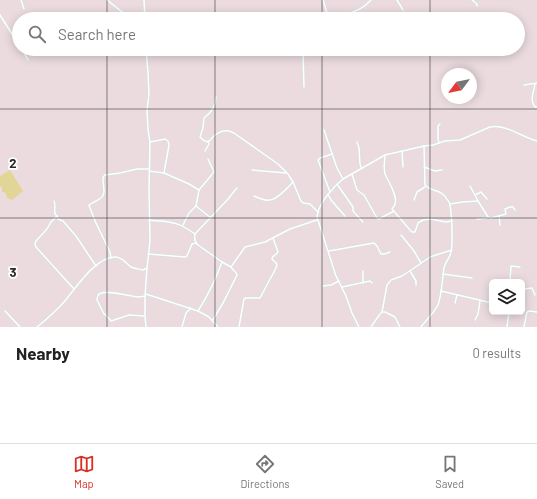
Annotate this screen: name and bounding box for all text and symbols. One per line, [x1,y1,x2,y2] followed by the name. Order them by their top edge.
[12,12,525,56] search box
[26,23,48,45] icon: search
[58,25,136,43] text: Search here
[441,68,477,104] north arrow
[9,155,17,171] text: 2
[9,264,17,280] text: 3
[489,279,525,315] map controls
[489,279,525,315] button: layers
[16,343,70,363] text: Nearby
[472,345,521,361] text: 0 results
[73,453,95,490] tab: Map
[240,453,290,490] tab: Directions
[435,453,464,490] tab: Saved

